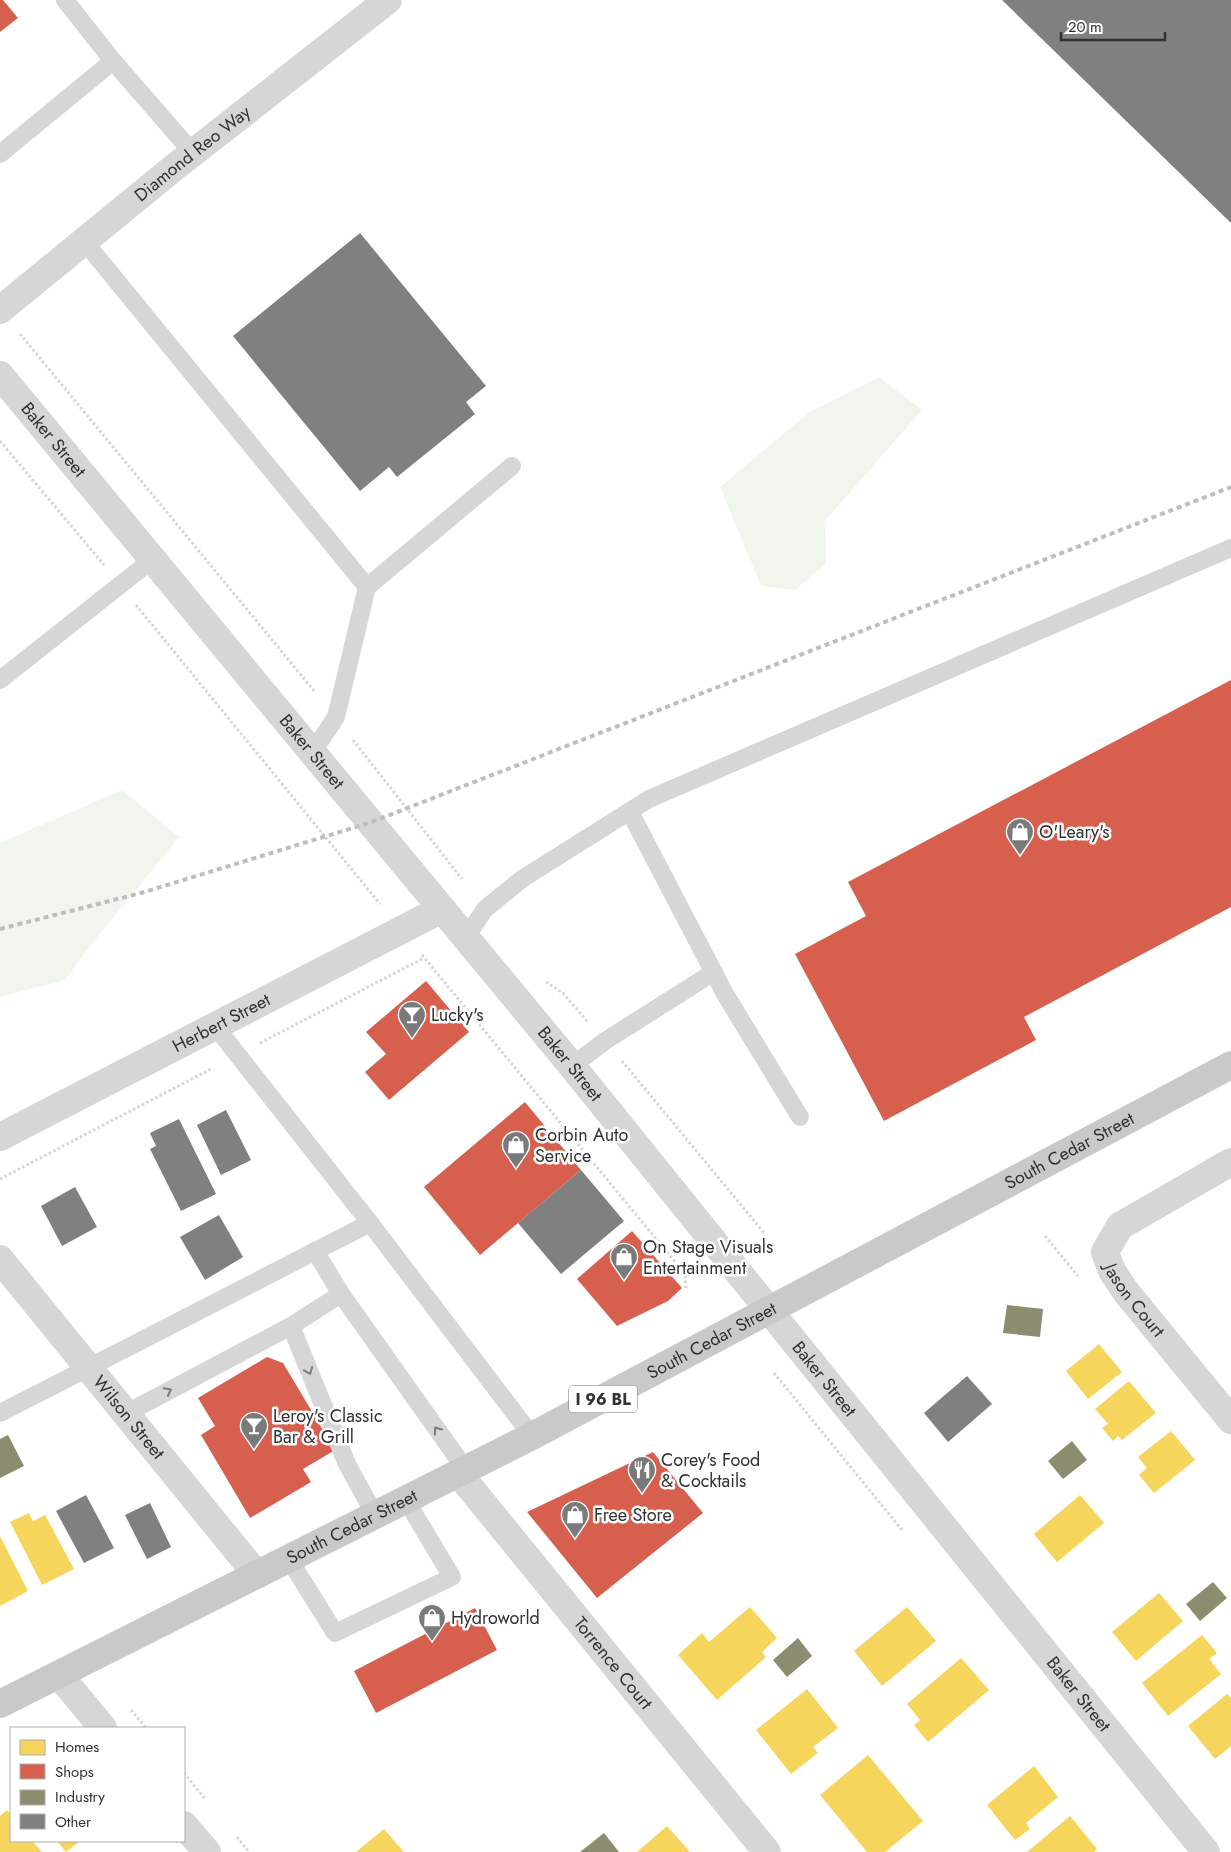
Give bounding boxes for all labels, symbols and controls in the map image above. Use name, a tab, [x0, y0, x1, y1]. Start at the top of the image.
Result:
scale bar	[1061, 10, 1165, 42]
text: 20 m	[1068, 16, 1102, 38]
street label: Diamond Reo Way	[129, 99, 256, 208]
street label: Baker Street	[15, 397, 93, 483]
street label: Baker Street	[273, 709, 351, 795]
shop icon: O'Leary's	[1005, 817, 1035, 856]
place label: O'Leary's	[1039, 819, 1110, 845]
street label: Herbert Street	[168, 987, 275, 1059]
bar icon: Lucky's	[397, 1000, 427, 1039]
place label: Lucky's	[431, 1002, 484, 1028]
street label: Baker Street	[531, 1021, 609, 1107]
street label: South Cedar Street	[1000, 1105, 1139, 1196]
place label: Corbin Auto Service	[535, 1122, 628, 1169]
shop icon: Corbin Auto Service	[501, 1130, 531, 1169]
place label: On Stage Visuals Entertainment	[643, 1234, 773, 1281]
shop icon: On Stage Visuals Entertainment	[609, 1242, 639, 1281]
street label: Jason Court	[1097, 1258, 1171, 1343]
street label: South Cedar Street	[642, 1295, 782, 1386]
street label: Baker Street	[786, 1336, 863, 1423]
one-way arrow	[303, 1366, 313, 1375]
street label: Wilson Street	[87, 1370, 171, 1465]
road number: I 96 BL	[569, 1386, 637, 1412]
one-way arrow	[163, 1387, 172, 1397]
place label: Leroy's Classic Bar & Grill	[273, 1403, 383, 1450]
bar icon: Leroy's Classic Bar & Grill	[239, 1411, 269, 1450]
one-way arrow	[434, 1427, 443, 1436]
place label: Corey's Food & Cocktails	[661, 1447, 760, 1494]
restaurant icon: Corey's Food & Cocktails	[627, 1455, 657, 1494]
street label: South Cedar Street	[282, 1483, 422, 1571]
shop icon: Free Store	[560, 1500, 590, 1539]
place label: Free Store	[594, 1502, 672, 1528]
shop icon: Hydroworld	[417, 1603, 447, 1642]
place label: Hydroworld	[451, 1605, 540, 1631]
street label: Torrence Court	[567, 1611, 659, 1716]
street label: Baker Street	[1040, 1651, 1118, 1738]
legend	[10, 1727, 185, 1842]
text: Homes	[55, 1736, 99, 1758]
text: Shops	[55, 1761, 94, 1783]
text: Industry	[55, 1786, 105, 1808]
text: Other	[55, 1811, 92, 1833]

